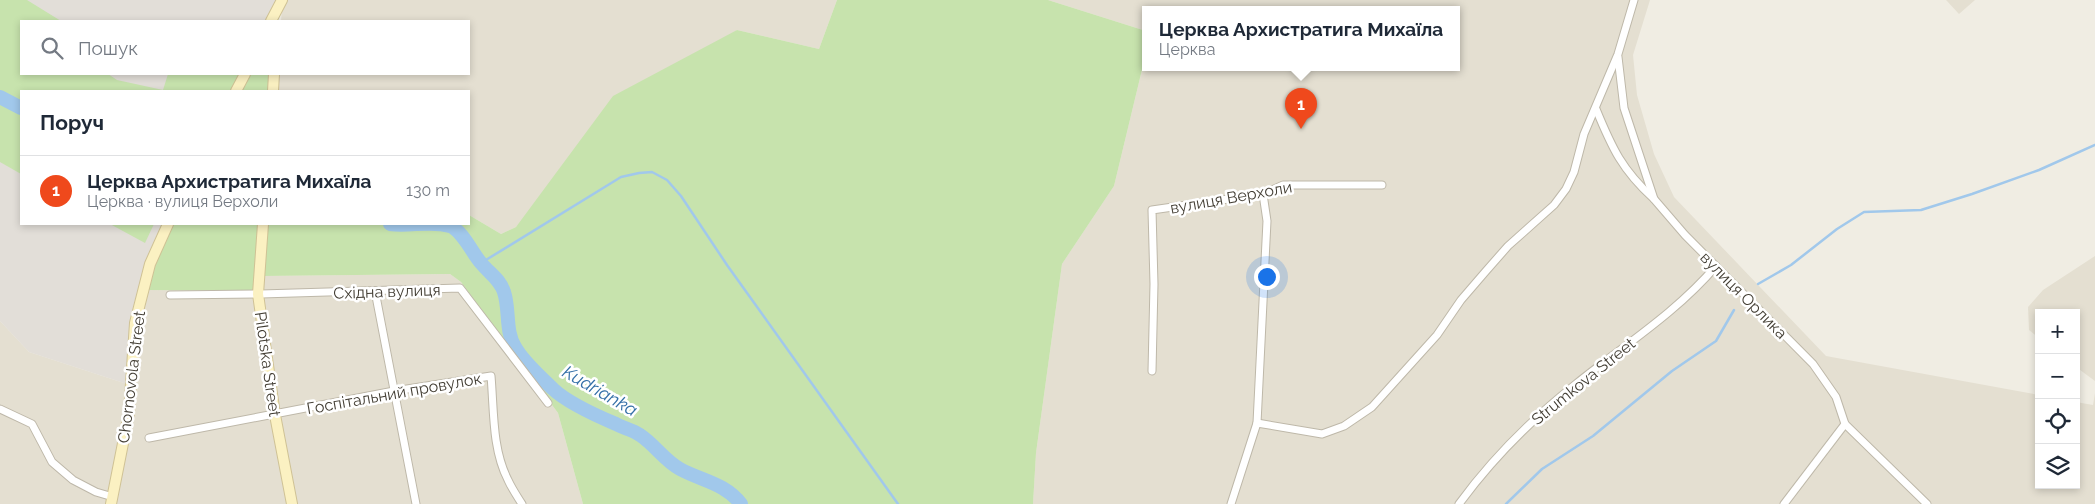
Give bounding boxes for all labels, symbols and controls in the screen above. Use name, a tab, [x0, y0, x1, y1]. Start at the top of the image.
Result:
popup	[1142, 6, 1460, 71]
text: Церква Архистратига Михаїла	[1159, 18, 1443, 40]
search box	[20, 20, 470, 75]
icon: search	[38, 34, 66, 62]
text: Пошук	[78, 37, 138, 59]
text: Церква	[1159, 40, 1215, 59]
pin: 1	[1285, 88, 1317, 129]
text: Поруч	[40, 110, 104, 135]
text: Церква Архистратига Михаїла	[87, 170, 371, 192]
street label: вулиця Верхоли	[1169, 177, 1294, 218]
text: 1	[52, 181, 60, 200]
text: 130 m	[406, 181, 450, 200]
text: Церква · вулиця Верхоли	[87, 192, 278, 211]
street label: вулиця Орлика	[1696, 248, 1791, 343]
your location	[1254, 264, 1280, 290]
street label: Східна вулиця	[333, 280, 441, 303]
street label: Chornovola Street	[114, 309, 149, 444]
map controls	[2035, 309, 2080, 489]
button: +	[2035, 309, 2080, 354]
street label: Pilotska Street	[251, 310, 284, 418]
street label: Strumkova Street	[1528, 333, 1639, 429]
button: −	[2035, 354, 2080, 399]
water label: Kudrianka	[559, 361, 642, 421]
street label: Госпітальний провулок	[305, 369, 483, 418]
button: locate	[2035, 399, 2080, 444]
button: layers	[2035, 444, 2080, 489]

